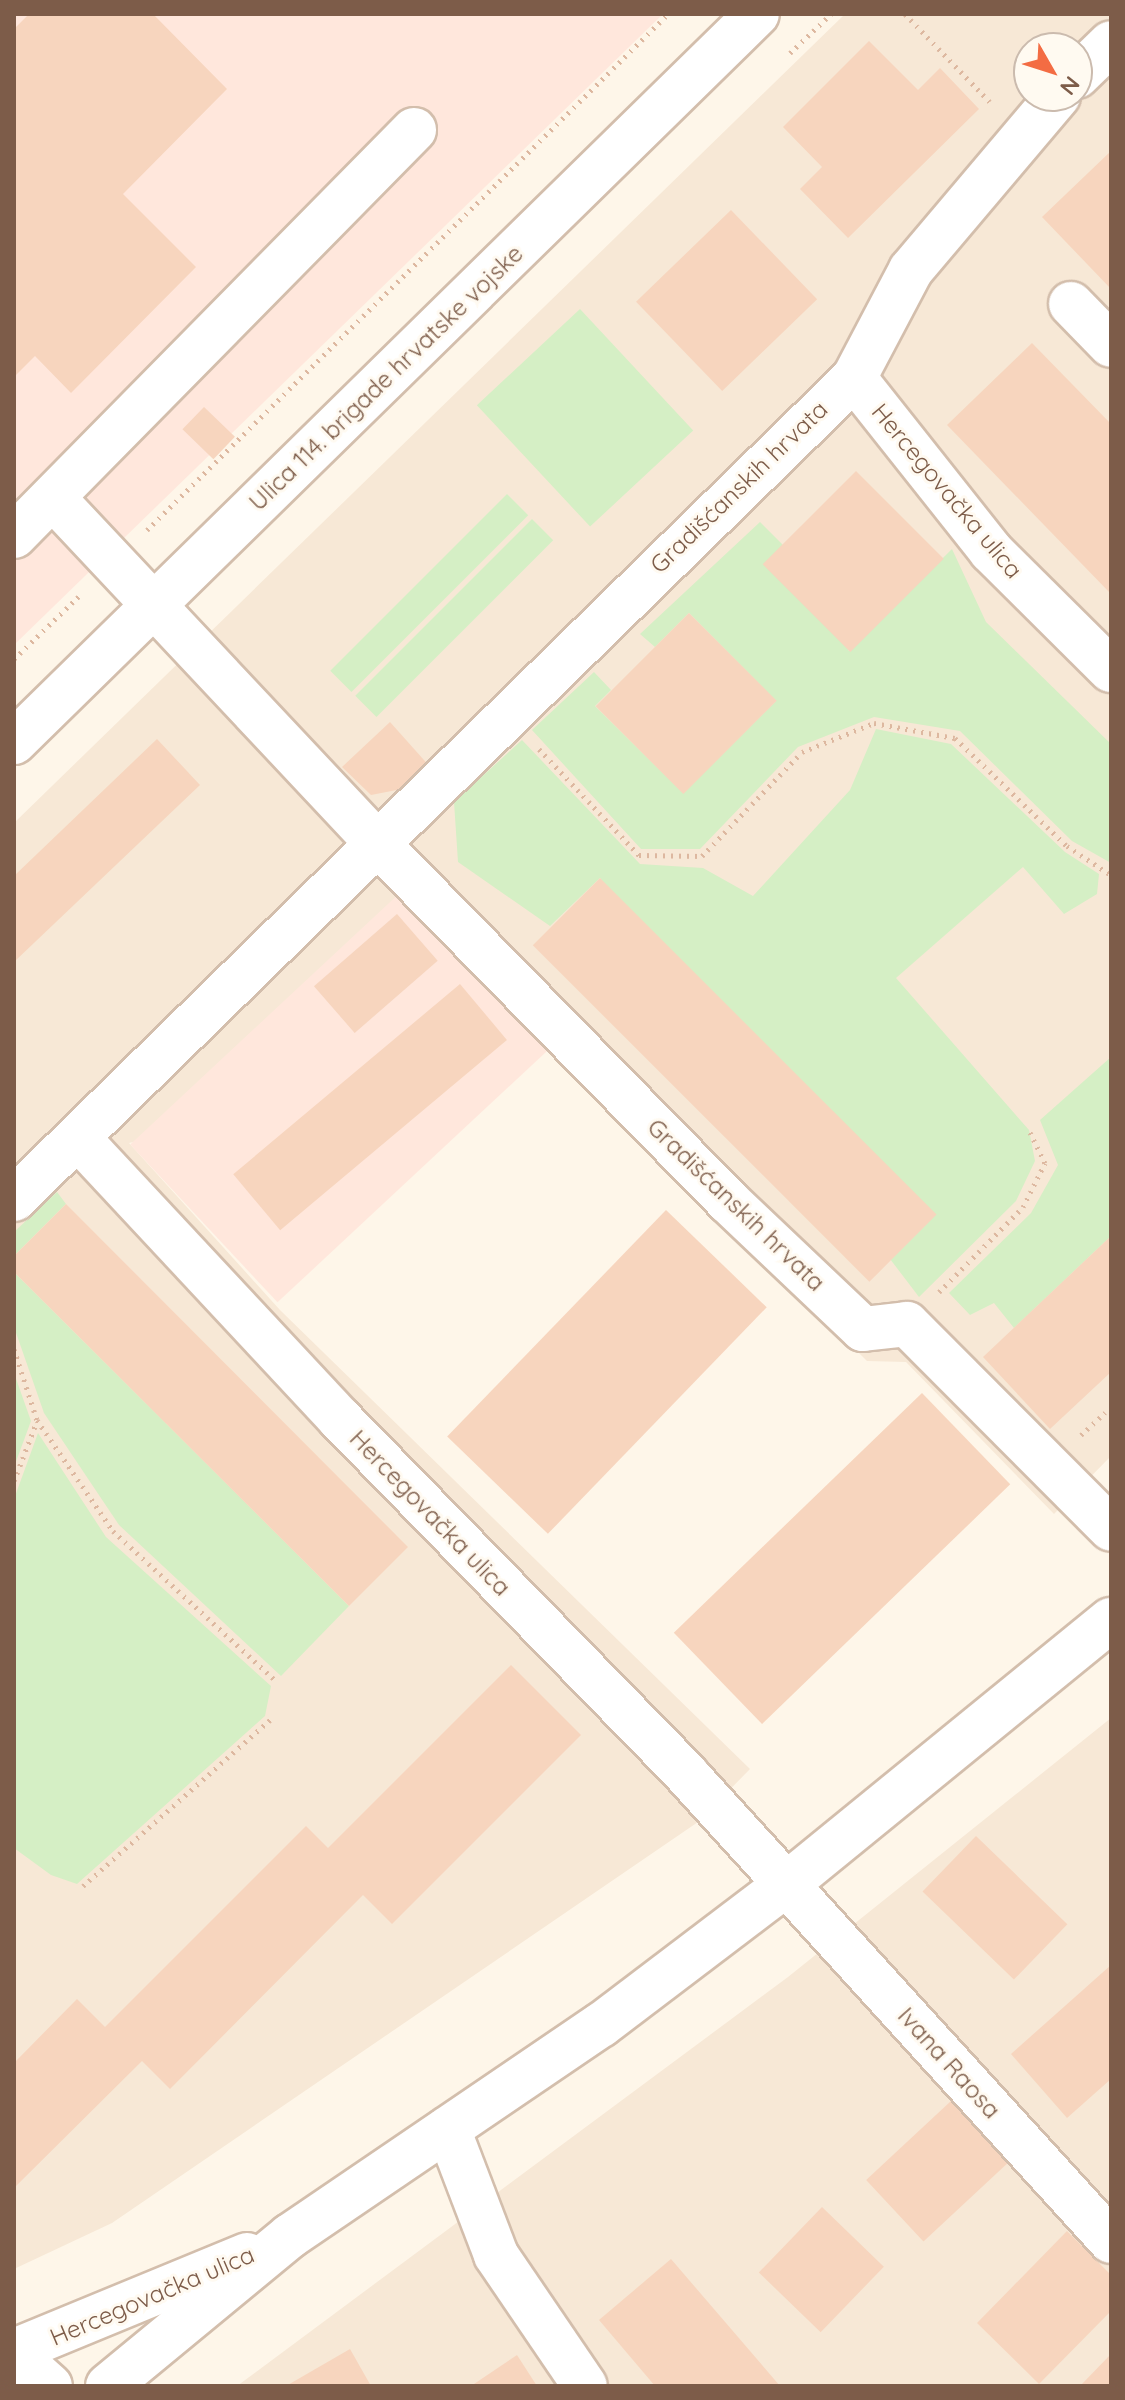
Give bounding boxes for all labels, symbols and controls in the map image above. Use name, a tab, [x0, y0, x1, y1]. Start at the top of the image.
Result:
north arrow	[1013, 32, 1093, 112]
text: N	[1054, 71, 1086, 101]
street label: Ulica 114. brigade hrvatske vojske	[243, 239, 529, 517]
street label: Gradišćanskih hrvata	[644, 395, 834, 579]
street label: Hercegovačka ulica	[866, 398, 1028, 584]
street label: Gradišćanskih hrvata	[641, 1113, 831, 1297]
street label: Hercegovačka ulica	[344, 1424, 516, 1602]
street label: Ivana Raosa	[892, 2002, 1006, 2124]
street label: Hercegovačka ulica	[46, 2240, 258, 2352]

